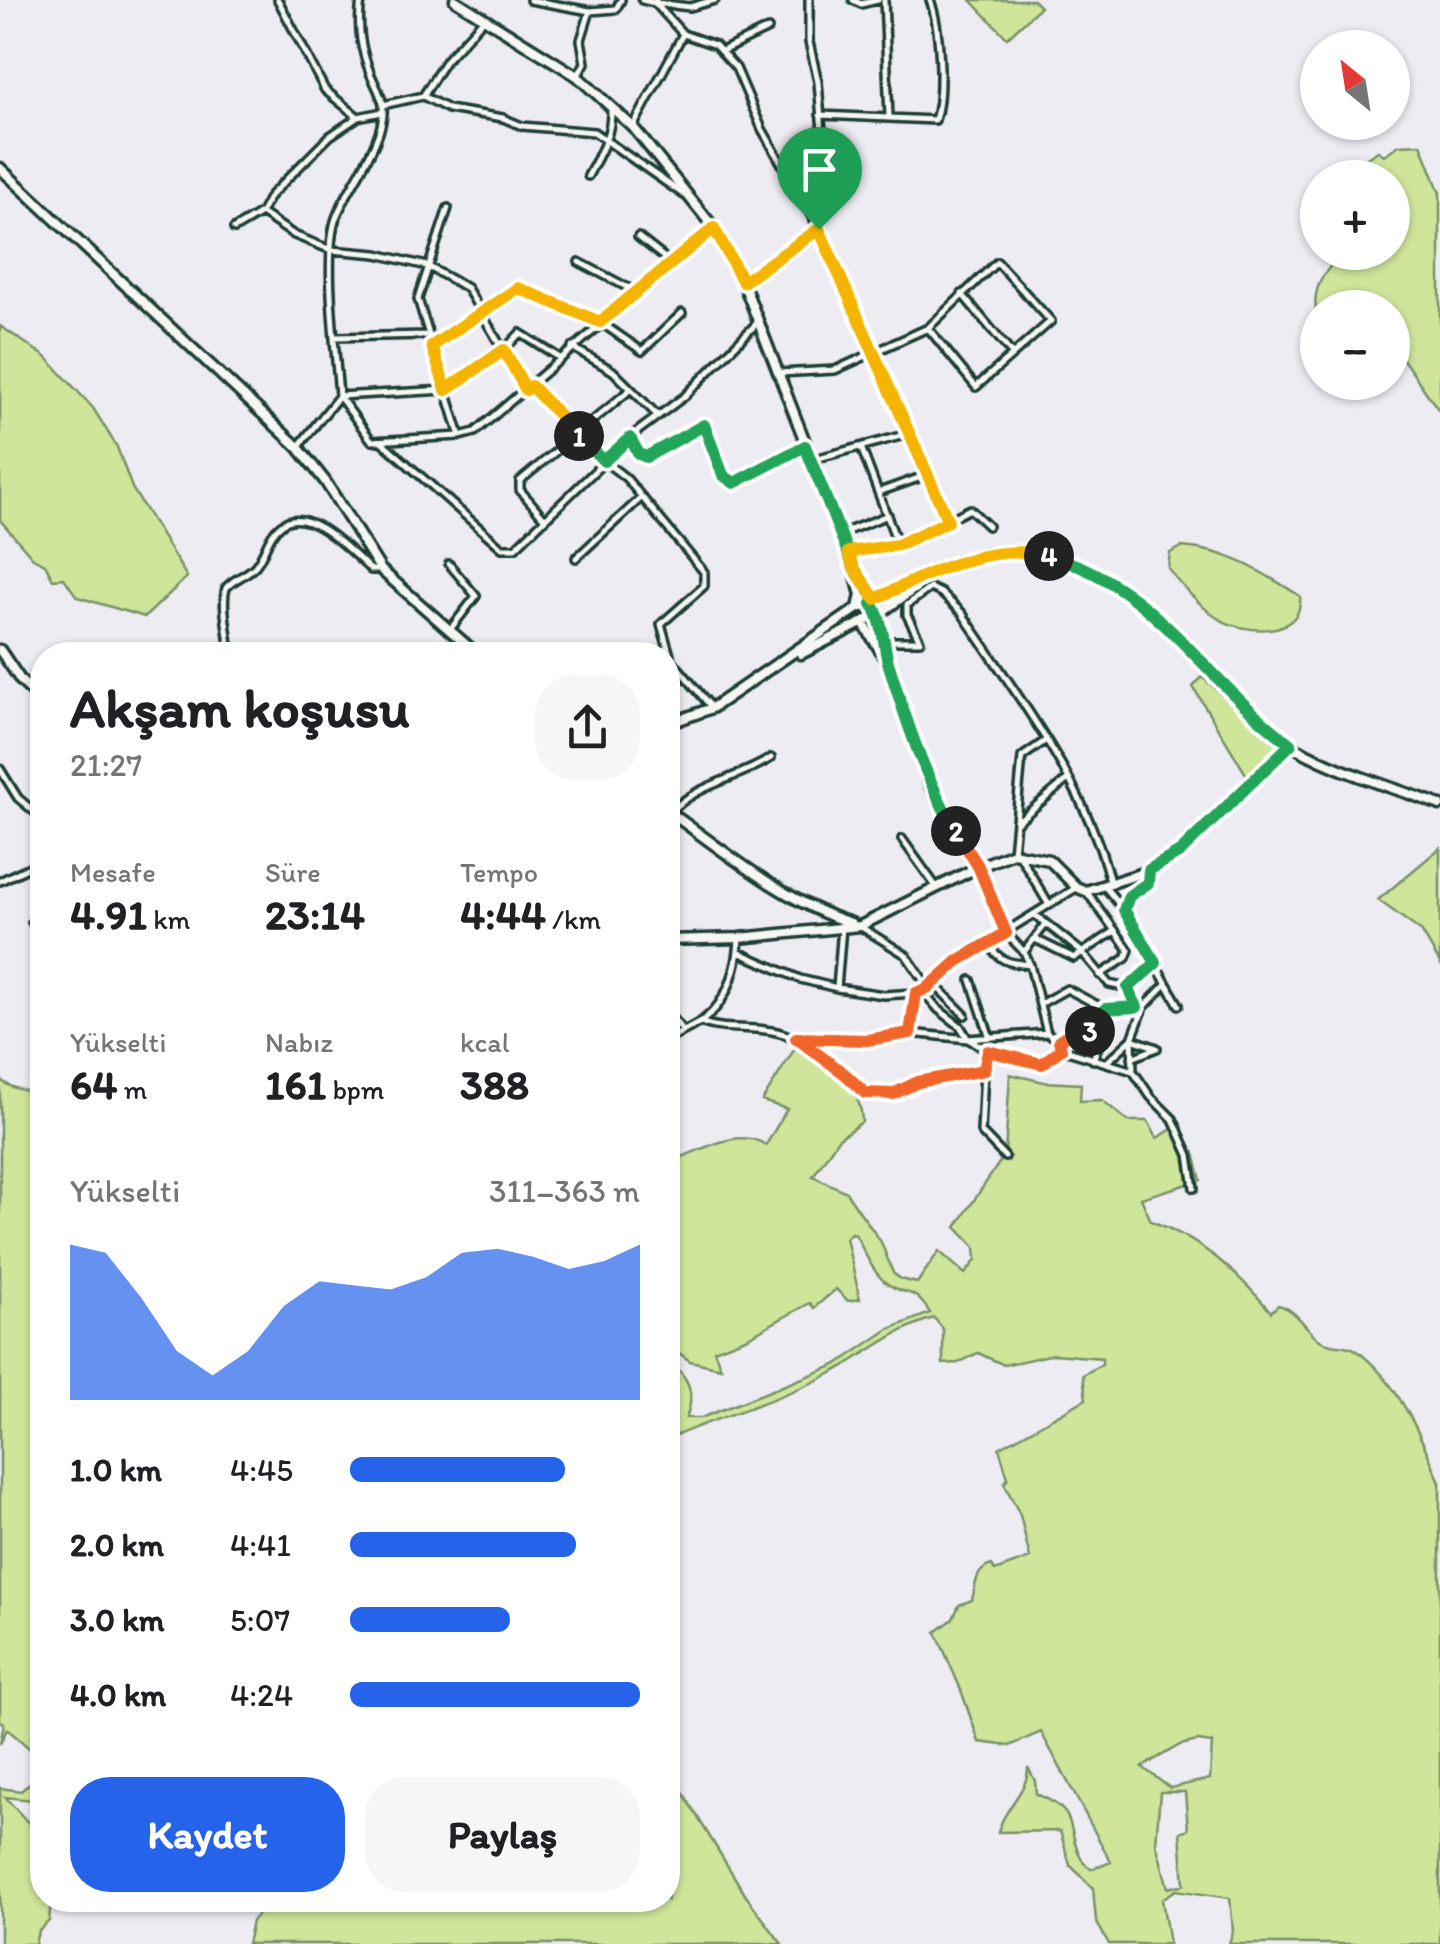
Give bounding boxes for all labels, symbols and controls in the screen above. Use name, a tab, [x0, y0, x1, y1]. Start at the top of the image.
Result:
north arrow	[1300, 30, 1410, 140]
map controls	[1300, 30, 1410, 400]
pin	[777, 127, 862, 230]
icon: arrive	[792, 142, 847, 197]
button: +	[1300, 160, 1410, 270]
button: −	[1300, 290, 1410, 400]
pin: 1	[554, 411, 604, 461]
text: 1	[573, 419, 586, 453]
pin: 4	[1024, 531, 1074, 581]
text: 4	[1041, 539, 1057, 573]
text: Akşam koşusu	[70, 675, 410, 741]
button: share	[535, 675, 640, 780]
text: 21:27	[70, 746, 142, 784]
pin: 2	[931, 806, 981, 856]
text: 2	[949, 814, 963, 848]
text: Mesafe	[70, 855, 156, 889]
text: Süre	[265, 855, 321, 889]
text: Tempo	[460, 855, 538, 889]
text: 4.91	[70, 889, 147, 940]
text: 23:14	[265, 889, 365, 940]
text: 4:44	[460, 889, 546, 940]
text: km	[147, 902, 190, 936]
text: /km	[546, 902, 601, 936]
pin: 3	[1065, 1006, 1115, 1056]
text: 3	[1082, 1014, 1098, 1048]
text: Yükselti	[70, 1025, 166, 1059]
text: Nabız	[265, 1025, 333, 1059]
text: kcal	[460, 1025, 510, 1059]
text: 64	[70, 1059, 117, 1110]
text: 161	[265, 1059, 326, 1110]
text: 388	[460, 1059, 529, 1110]
text: m	[117, 1072, 147, 1106]
text: bpm	[326, 1072, 384, 1106]
text: Yükselti	[70, 1172, 180, 1210]
text: 311–363 m	[489, 1172, 640, 1210]
text: 1.0 km	[70, 1451, 162, 1489]
text: 4:45	[230, 1451, 293, 1489]
text: 2.0 km	[70, 1526, 164, 1564]
text: 4:41	[230, 1526, 291, 1564]
text: 3.0 km	[70, 1601, 165, 1639]
text: 5:07	[230, 1601, 290, 1639]
text: 4.0 km	[70, 1676, 166, 1714]
text: 4:24	[230, 1676, 293, 1714]
button: Kaydet	[70, 1777, 345, 1892]
button: Paylaş	[365, 1777, 640, 1892]

